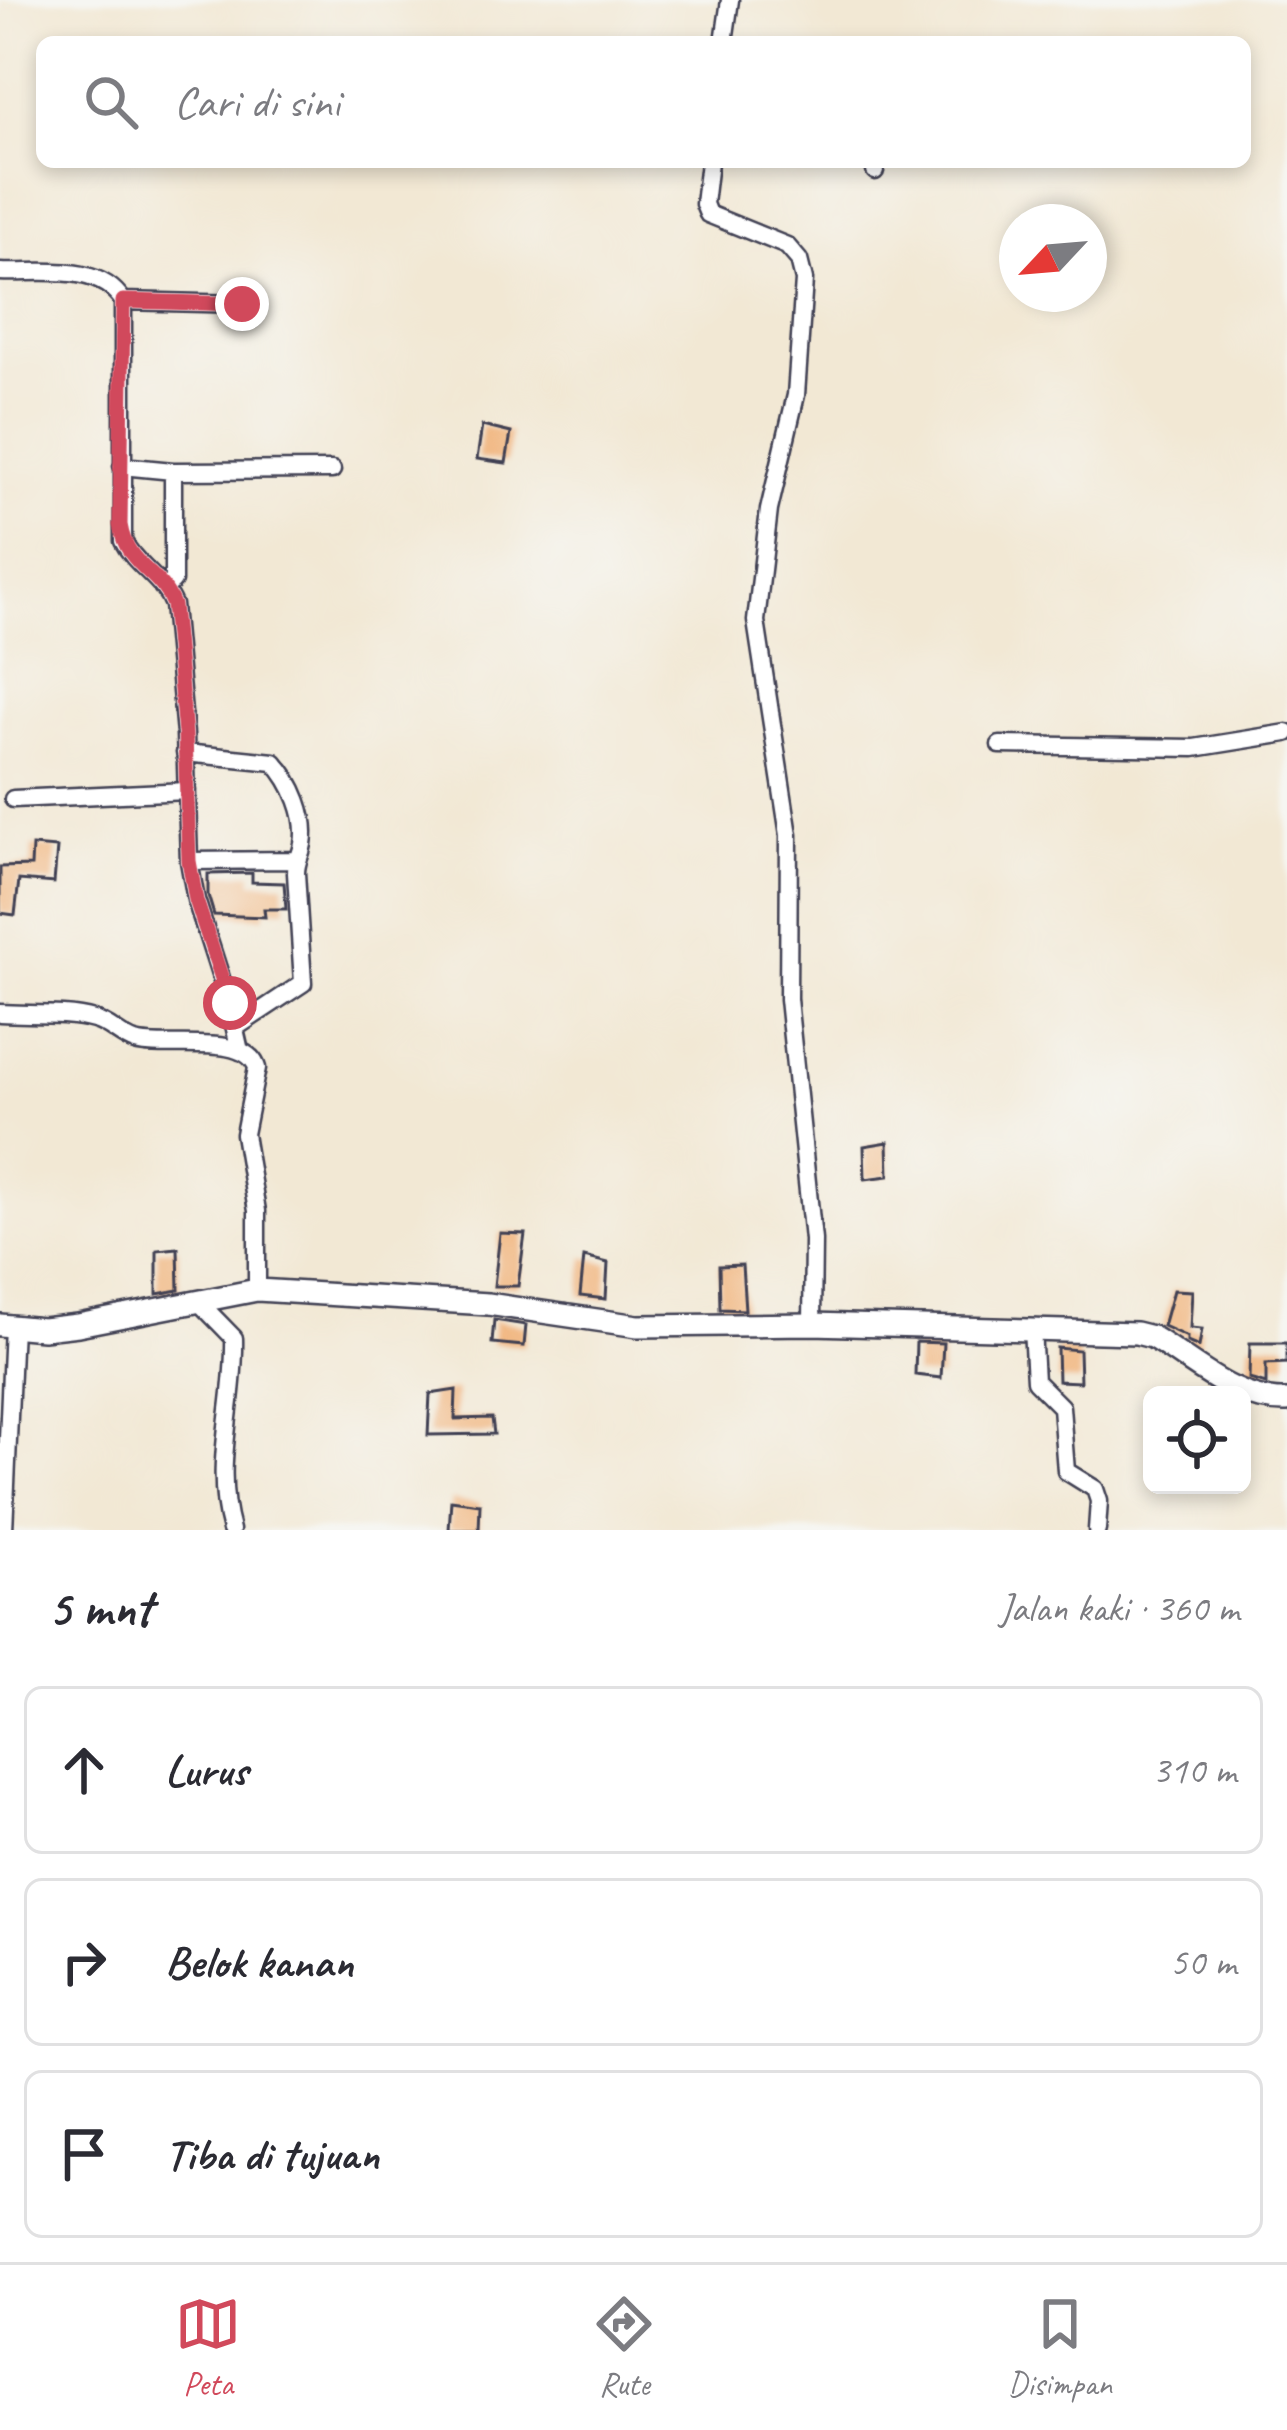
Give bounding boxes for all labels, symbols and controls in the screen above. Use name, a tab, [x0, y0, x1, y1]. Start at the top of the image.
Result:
search box	[36, 36, 1251, 168]
icon: search	[78, 69, 144, 135]
text: Cari di sini	[174, 74, 340, 131]
north arrow	[999, 204, 1107, 312]
route end	[215, 277, 269, 331]
route start	[203, 976, 257, 1030]
map controls	[1143, 1386, 1251, 1494]
button: locate	[1143, 1386, 1251, 1494]
text: 5 mnt	[48, 1576, 152, 1640]
text: Jalan kaki · 360 m	[999, 1584, 1239, 1633]
icon: ahead	[51, 1737, 117, 1803]
text: Lurus	[165, 1742, 248, 1799]
text: 310 m	[1152, 1746, 1236, 1795]
icon: right	[51, 1929, 117, 1995]
text: Belok kanan	[165, 1934, 353, 1991]
text: 50 m	[1170, 1938, 1236, 1987]
icon: arrive	[51, 2121, 117, 2187]
text: Tiba di tujuan	[165, 2126, 379, 2183]
tab: Peta	[175, 2291, 241, 2405]
tab: Rute	[591, 2291, 657, 2405]
tab: Disimpan	[1008, 2291, 1112, 2405]

